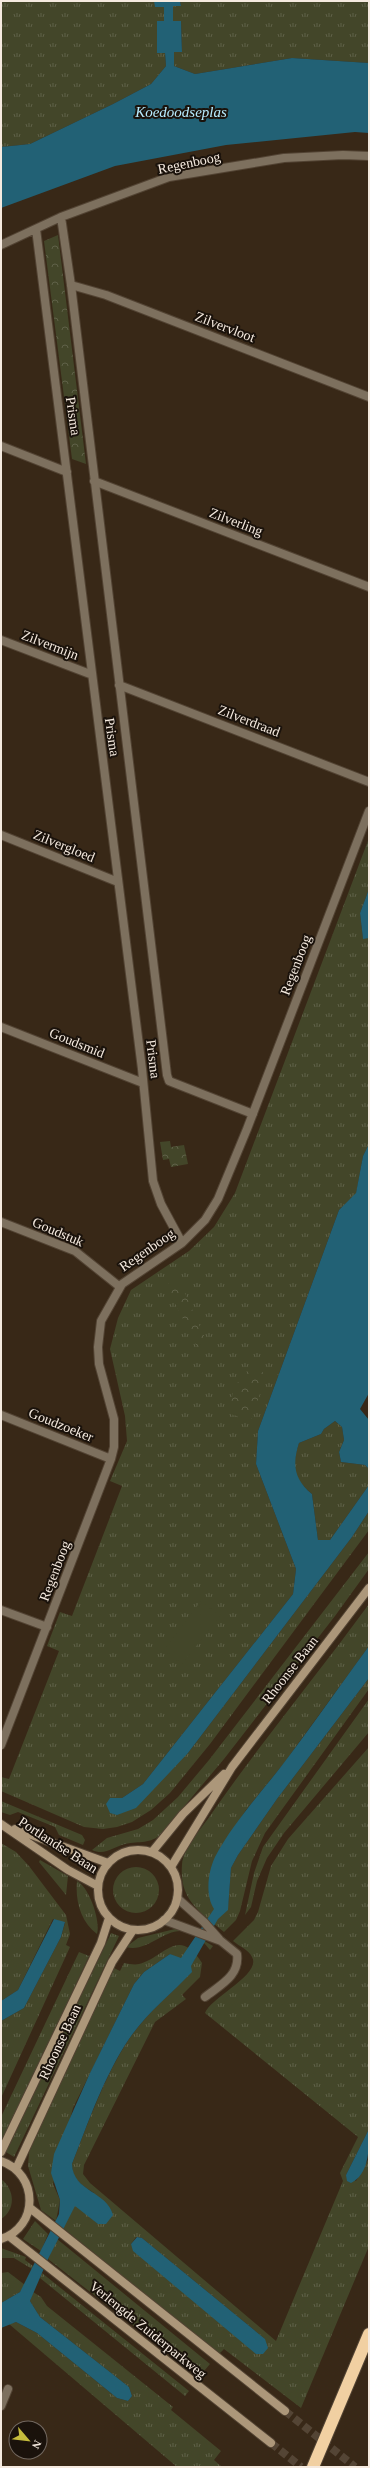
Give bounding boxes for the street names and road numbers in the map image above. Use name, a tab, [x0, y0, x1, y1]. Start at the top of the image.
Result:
street label: Regenboog	[156, 149, 222, 177]
street label: Zilvervloot	[193, 309, 257, 345]
street label: Prisma	[63, 396, 83, 437]
street label: Zilverling	[207, 505, 265, 539]
street label: Zilvermijn	[19, 627, 81, 663]
street label: Zilverdraad	[216, 702, 282, 740]
street label: Prisma	[102, 717, 122, 758]
street label: Zilvergloed	[31, 827, 97, 865]
street label: Regenboog	[278, 933, 314, 997]
street label: Goudsmid	[47, 1025, 107, 1061]
street label: Prisma	[143, 1039, 163, 1080]
street label: Goudstuk	[30, 1214, 86, 1250]
street label: Regenboog	[117, 1226, 177, 1274]
street label: Goudzoeker	[26, 1405, 96, 1445]
street label: Regenboog	[37, 1539, 73, 1603]
street label: Rhoonse Baan	[259, 1633, 321, 1707]
street label: Portlandse Baan	[16, 1814, 100, 1876]
street label: Rhoonse Baan	[36, 2002, 84, 2082]
street label: Verlengde Zuiderparkweg	[87, 2278, 209, 2382]

